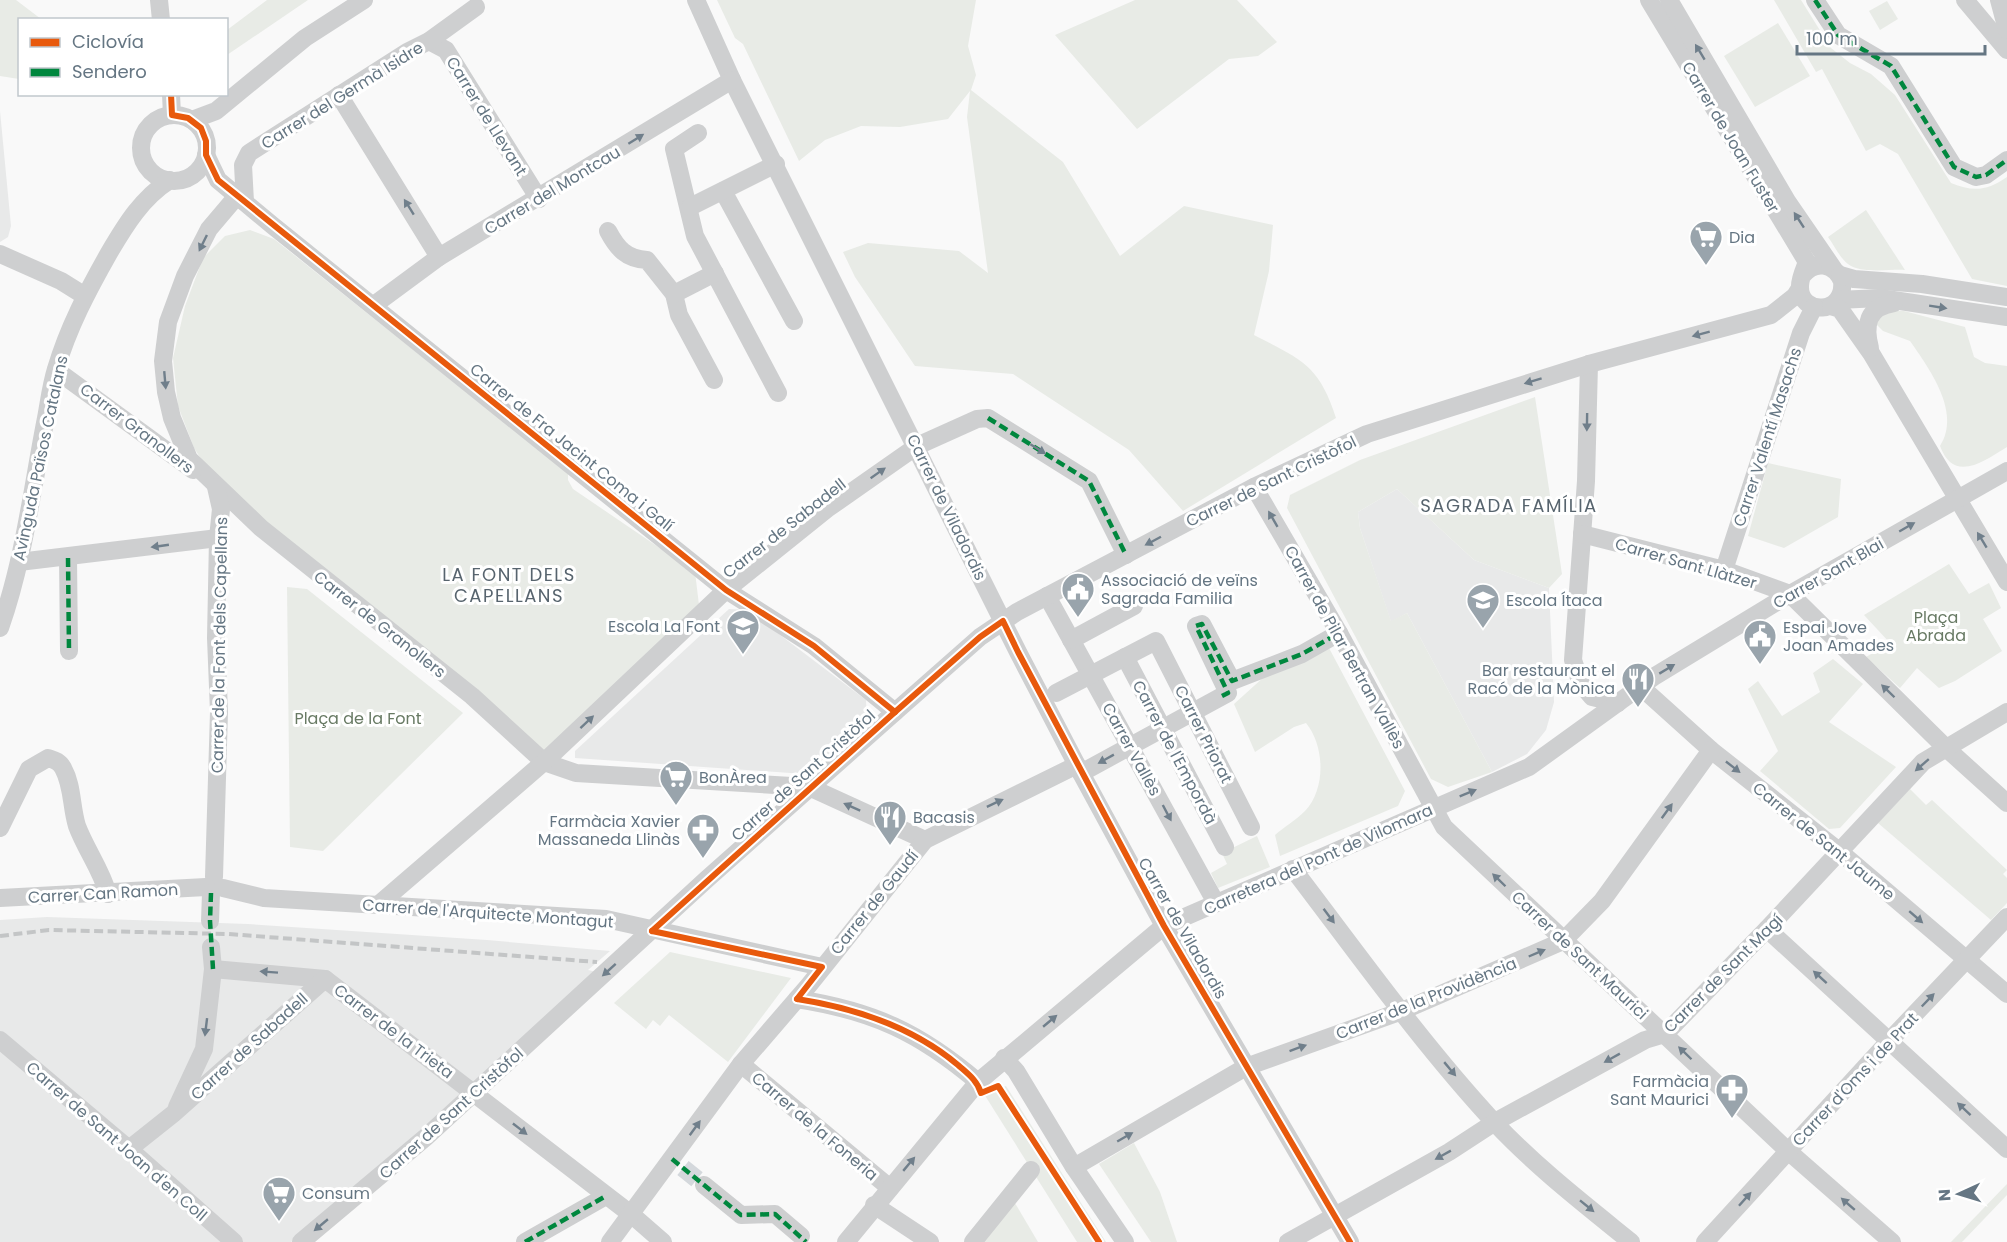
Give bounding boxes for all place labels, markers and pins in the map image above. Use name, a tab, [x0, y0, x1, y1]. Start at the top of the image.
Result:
supermarket icon: Dia	[1688, 219, 1724, 266]
place label: Dia	[1729, 226, 1755, 249]
place label: Associació de veïns Sagrada Familia	[1101, 569, 1258, 610]
public building icon: Associació de veïns Sagrada Familia	[1060, 571, 1096, 618]
school or university icon: Escola Ítaca	[1465, 582, 1501, 629]
place label: Escola Ítaca	[1506, 589, 1603, 612]
school or university icon: Escola La Font	[725, 608, 761, 655]
place label: Escola La Font	[608, 615, 720, 638]
place label: Espai Jove Joan Amades	[1783, 616, 1894, 657]
public building icon: Espai Jove Joan Amades	[1742, 618, 1778, 665]
place label: Bar restaurant el Racó de la Mònica	[1467, 659, 1615, 700]
restaurant icon: Bar restaurant el Racó de la Mònica	[1620, 661, 1656, 708]
supermarket icon: BonÀrea	[658, 759, 694, 806]
place label: BonÀrea	[699, 766, 767, 789]
restaurant icon: Bacasis	[872, 799, 908, 846]
place label: Bacasis	[913, 806, 975, 829]
place label: Farmàcia Xavier Massaneda Llinàs	[538, 810, 680, 851]
pharmacy icon: Farmàcia Xavier Massaneda Llinàs	[685, 812, 721, 859]
place label: Farmàcia Sant Maurici	[1610, 1070, 1709, 1111]
pharmacy icon: Farmàcia Sant Maurici	[1714, 1072, 1750, 1119]
supermarket icon: Consum	[261, 1175, 297, 1222]
place label: Consum	[302, 1182, 370, 1205]

